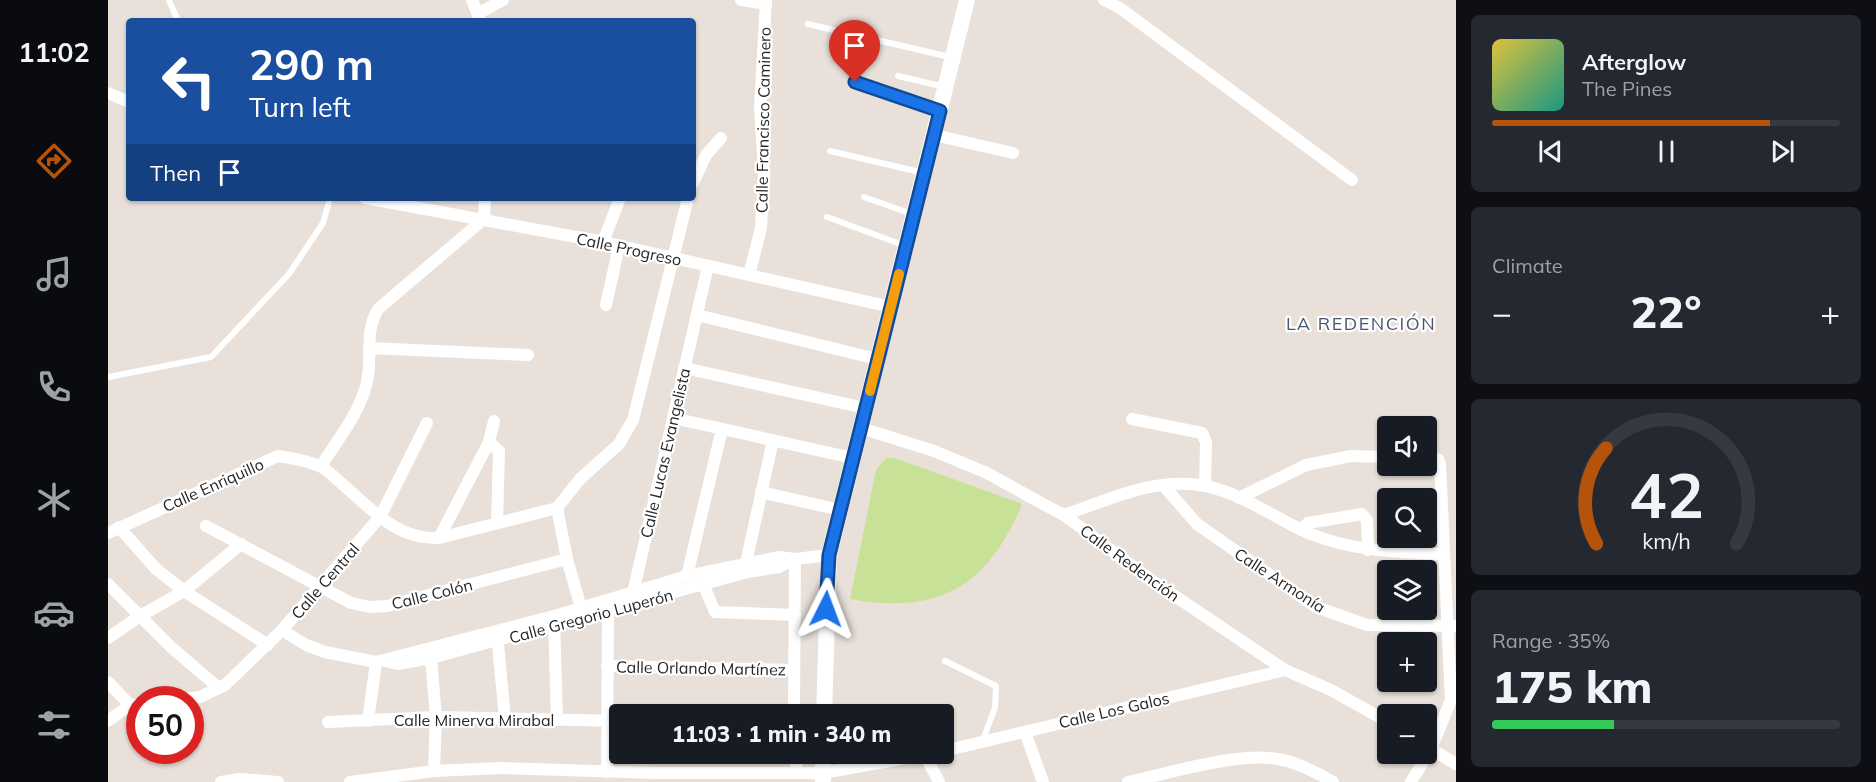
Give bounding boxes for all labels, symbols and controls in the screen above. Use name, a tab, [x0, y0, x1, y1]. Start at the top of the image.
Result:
pin	[829, 20, 880, 82]
street label: Calle Francisco Caminero	[751, 27, 775, 213]
icon: arrive	[838, 29, 871, 62]
text: 11:02	[18, 35, 90, 69]
text: 290 m	[249, 38, 374, 91]
icon: left	[150, 42, 228, 120]
text: Afterglow	[1582, 48, 1686, 76]
text: The Pines	[1582, 76, 1672, 101]
text: Turn left	[249, 90, 351, 124]
icon: previous	[1534, 135, 1567, 168]
icon: pause	[1650, 135, 1683, 168]
icon: next	[1766, 135, 1799, 168]
icon: directions	[33, 140, 75, 182]
icon: arrive	[213, 156, 246, 189]
text: Then	[150, 159, 201, 187]
street label: Calle Progreso	[575, 228, 683, 270]
icon: music	[33, 253, 75, 295]
text: Climate	[1492, 253, 1563, 278]
text: 22°	[1630, 283, 1702, 339]
text: −	[1492, 292, 1512, 333]
text: +	[1820, 292, 1840, 333]
district label: LA REDENCIÓN	[1286, 312, 1436, 335]
icon: phone	[33, 366, 75, 408]
street label: Calle Lucas Evangelista	[636, 366, 694, 540]
map controls	[1377, 416, 1437, 764]
button: sound	[1377, 416, 1437, 476]
street label: Calle Enriquillo	[159, 454, 267, 516]
text: 42	[1629, 455, 1703, 534]
icon: climate	[33, 479, 75, 521]
button: search	[1377, 488, 1437, 548]
street label: Calle Redención	[1076, 520, 1184, 606]
text: km/h	[1642, 527, 1690, 554]
street label: Calle Central	[287, 539, 363, 623]
street label: Calle Armonía	[1231, 543, 1329, 617]
button: layers	[1377, 560, 1437, 620]
street label: Calle Colón	[389, 574, 475, 614]
position arrow	[794, 577, 858, 641]
street label: Calle Gregorio Luperón	[507, 584, 675, 648]
icon: car	[33, 592, 75, 634]
text: Range · 35%	[1492, 628, 1610, 653]
button: +	[1377, 632, 1437, 692]
street label: Calle Orlando Martínez	[616, 657, 786, 679]
text: 175 km	[1492, 658, 1653, 714]
speed limit sign: 50	[126, 686, 204, 764]
street label: Calle Los Galos	[1057, 688, 1171, 732]
icon: filters	[33, 704, 75, 746]
button: −	[1377, 704, 1437, 764]
street label: Calle Minerva Mirabal	[394, 710, 554, 730]
text: 11:03 · 1 min · 340 m	[672, 720, 891, 748]

